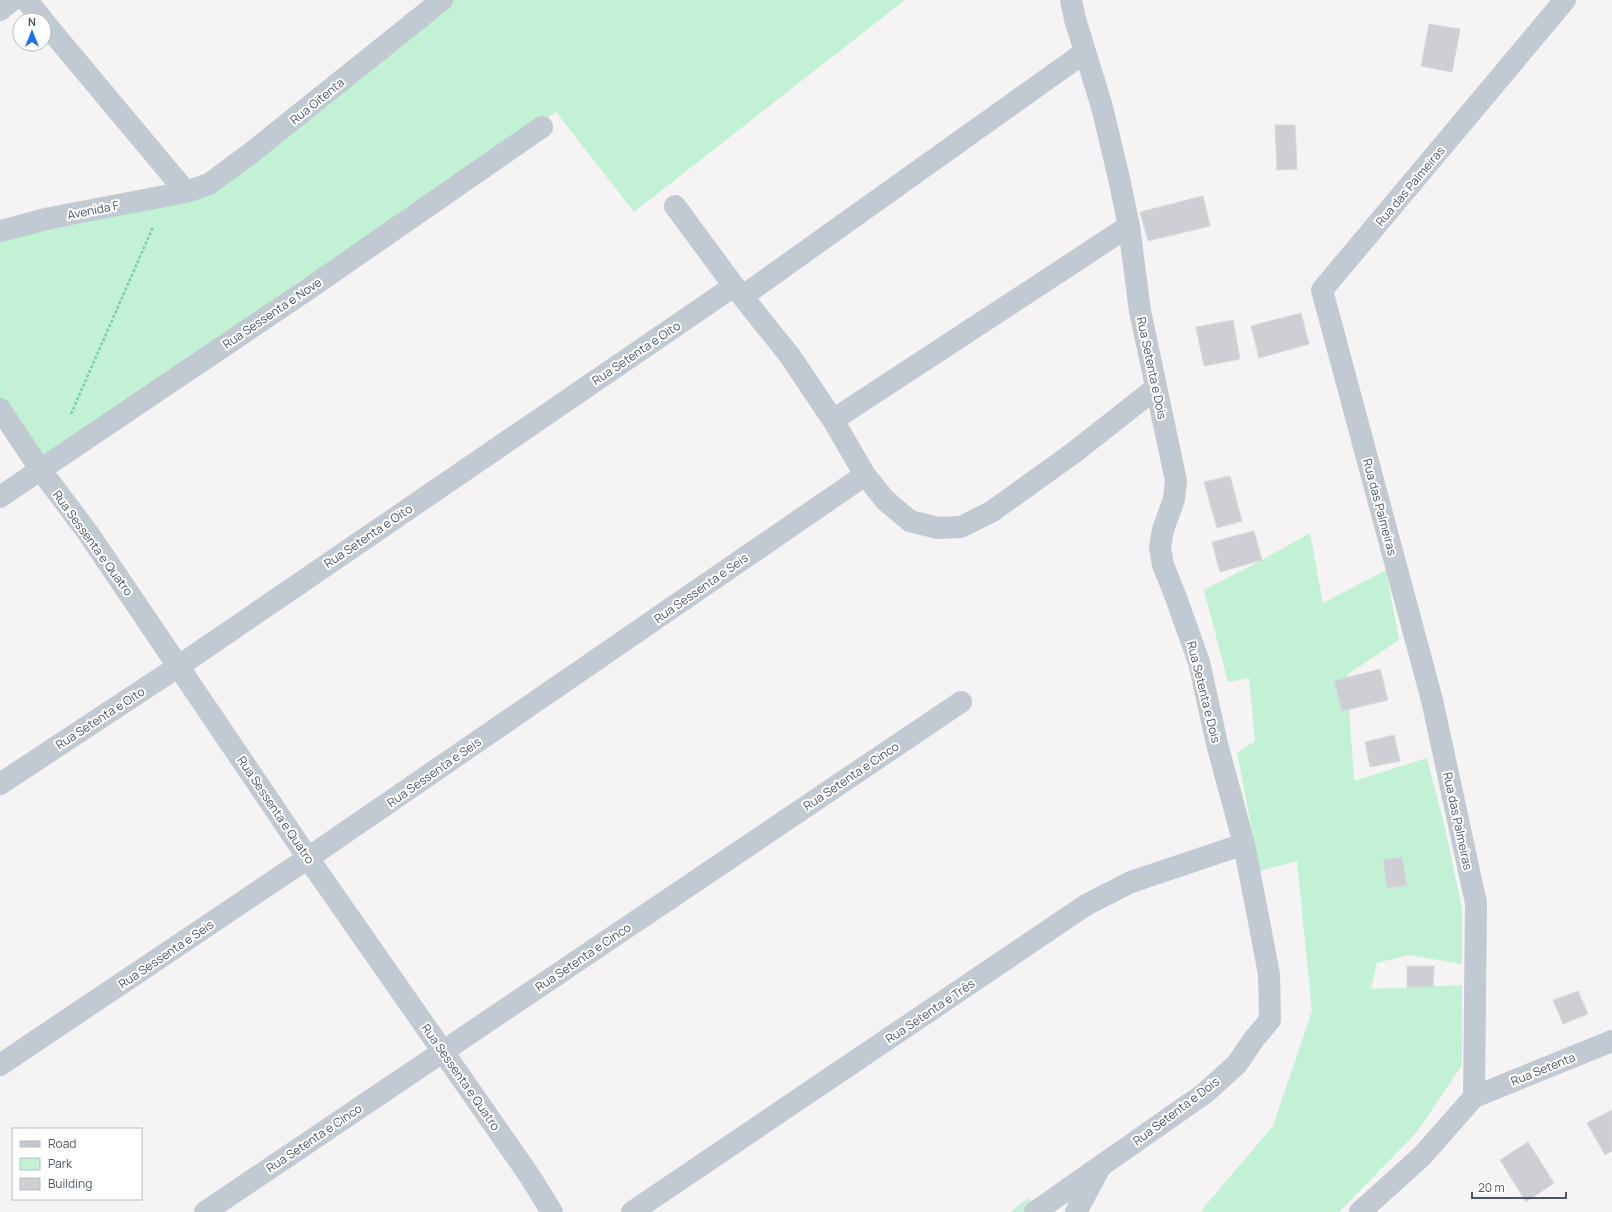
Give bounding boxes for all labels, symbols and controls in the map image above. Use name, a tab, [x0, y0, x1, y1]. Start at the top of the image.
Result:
north arrow	[12, 12, 52, 52]
text: N	[28, 14, 36, 29]
street label: Rua Oitenta	[286, 74, 348, 128]
street label: Rua das Palmeiras	[1371, 142, 1449, 230]
street label: Avenida F	[66, 197, 120, 223]
street label: Rua Sessenta e Nove	[219, 274, 325, 352]
street label: Rua Setenta e Dois	[1133, 315, 1171, 421]
street label: Rua Setenta e Oito	[588, 317, 684, 389]
street label: Rua das Palmeiras	[1359, 457, 1401, 557]
street label: Rua Sessenta e Quatro	[49, 487, 137, 599]
street label: Rua Setenta e Oito	[320, 500, 416, 572]
street label: Rua Sessenta e Seis	[650, 549, 752, 627]
street label: Rua Setenta e Dois	[1183, 639, 1225, 745]
street label: Rua Setenta e Oito	[52, 683, 148, 753]
street label: Rua Sessenta e Seis	[383, 733, 485, 811]
street label: Rua Setenta e Cinco	[800, 738, 902, 814]
street label: Rua Sessenta e Quatro	[234, 753, 318, 867]
street label: Rua das Palmeiras	[1439, 770, 1477, 872]
street label: Rua Sessenta e Seis	[115, 916, 217, 992]
street label: Rua Setenta e Cinco	[532, 919, 634, 995]
street label: Rua Setenta e Três	[882, 975, 978, 1047]
street label: Rua Sessenta e Quatro	[418, 1020, 504, 1134]
street label: Rua Setenta	[1508, 1048, 1578, 1090]
street label: Rua Setenta e Dois	[1129, 1073, 1223, 1149]
street label: Rua Setenta e Cinco	[263, 1100, 365, 1176]
legend	[12, 1128, 142, 1200]
text: Road	[48, 1135, 76, 1152]
text: Park	[48, 1155, 73, 1172]
scale bar	[1472, 1174, 1566, 1200]
text: Building	[48, 1175, 92, 1192]
text: 20 m	[1478, 1179, 1505, 1196]

